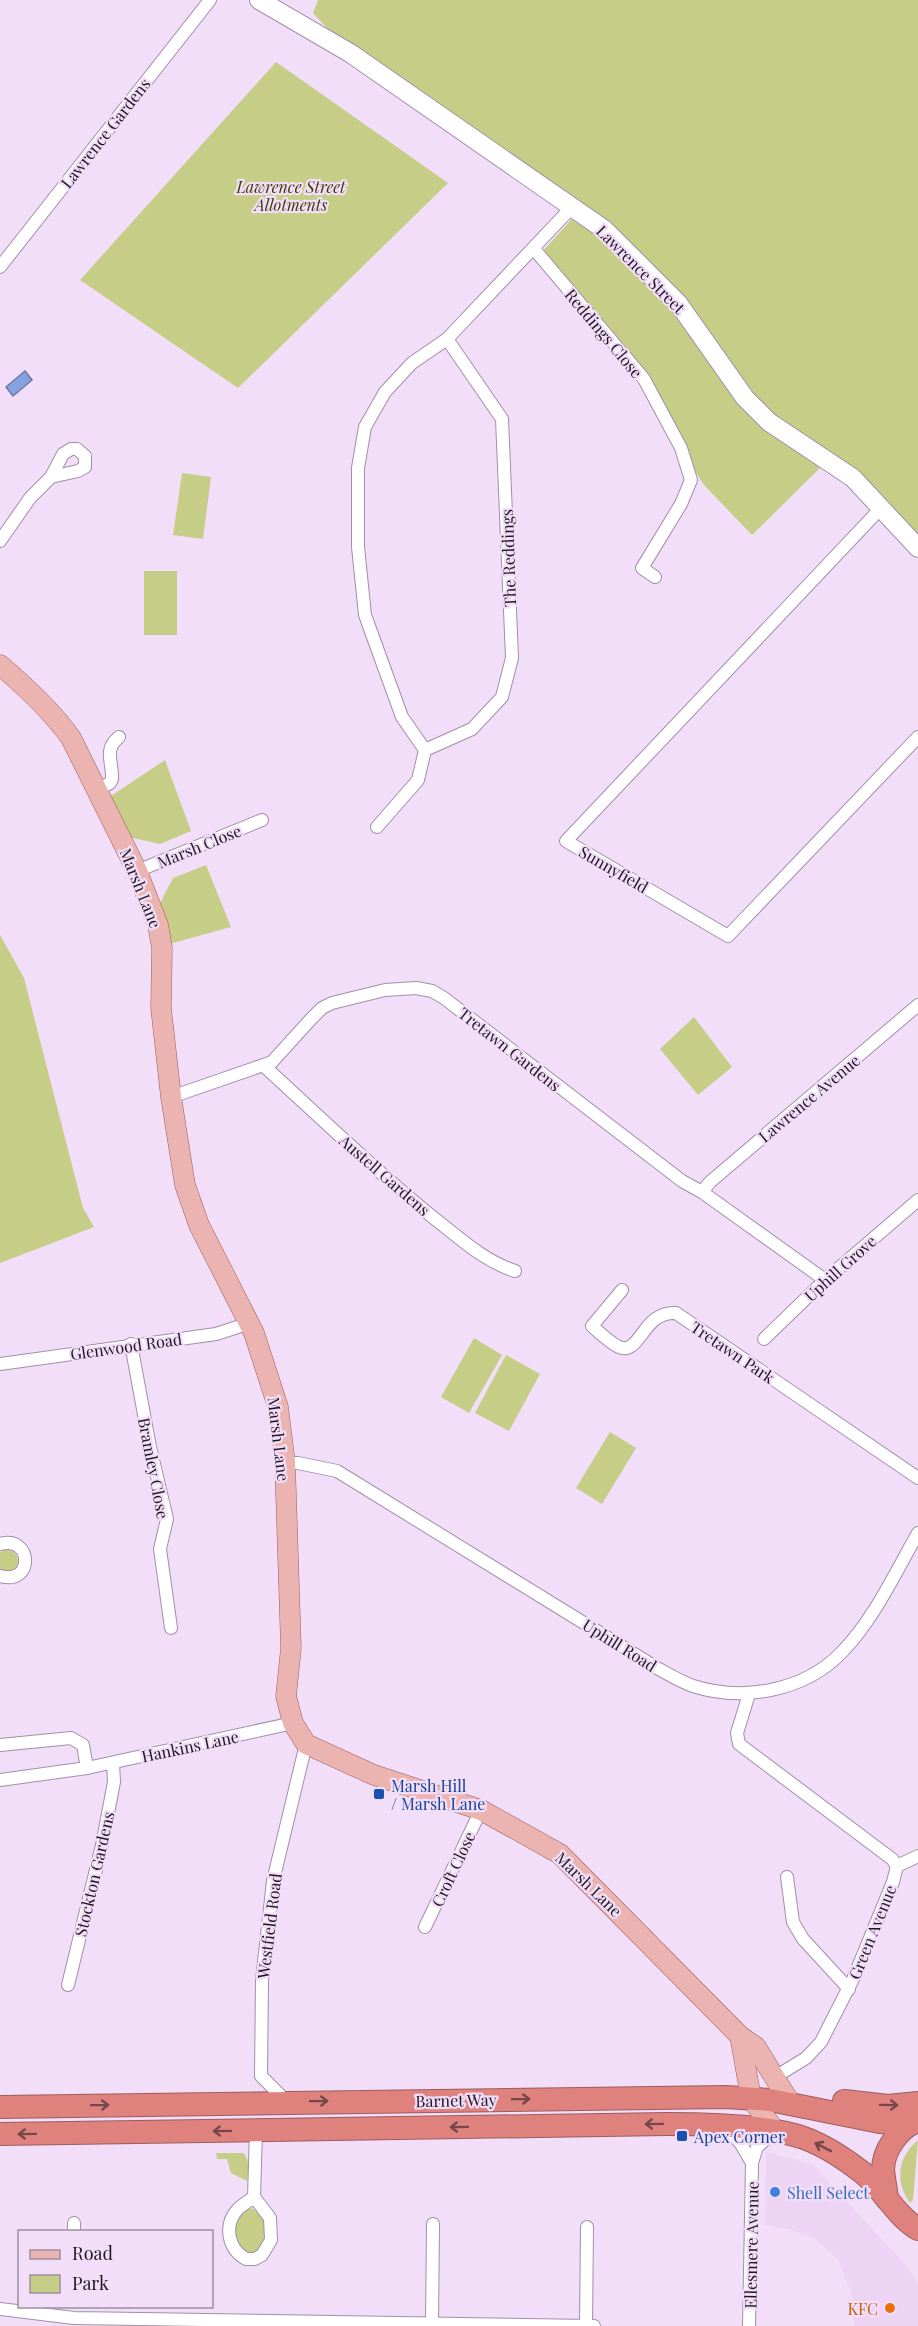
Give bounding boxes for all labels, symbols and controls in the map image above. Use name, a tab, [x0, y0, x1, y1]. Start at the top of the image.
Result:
street label: Lawrence Gardens	[55, 74, 155, 192]
park label: Lawrence Street Allotments	[235, 176, 346, 215]
street label: Lawrence Street	[592, 220, 690, 318]
street label: Reddings Close	[561, 284, 647, 382]
street label: The Reddings	[496, 509, 520, 607]
street label: Marsh Close	[154, 820, 244, 872]
street label: Sunnyfield	[576, 841, 652, 897]
street label: Marsh Lane	[115, 845, 167, 931]
street label: Tretawn Gardens	[455, 1002, 565, 1096]
street label: Lawrence Avenue	[754, 1049, 864, 1147]
street label: Austell Gardens	[335, 1129, 435, 1220]
street label: Uphill Grove	[800, 1230, 880, 1306]
street label: Tretawn Park	[687, 1316, 779, 1388]
street label: Glenwood Road	[69, 1328, 183, 1364]
street label: Marsh Lane	[263, 1396, 295, 1482]
street label: Bramley Close	[134, 1416, 174, 1520]
street label: Uphill Road	[579, 1614, 661, 1676]
street label: Hankins Lane	[140, 1725, 240, 1767]
place label: Marsh Hill / Marsh Lane	[391, 1775, 485, 1814]
marker: Marsh Hill / Marsh Lane	[372, 1787, 386, 1801]
street label: Stockton Gardens	[69, 1809, 119, 1939]
street label: Croft Close	[426, 1828, 480, 1910]
street label: Marsh Lane	[551, 1847, 627, 1921]
street label: Westfield Road	[252, 1872, 286, 1981]
street label: Green Avenue	[844, 1882, 900, 1982]
street label: Barnet Way	[415, 2089, 497, 2111]
one-way arrow	[510, 2093, 530, 2105]
one-way arrow	[309, 2096, 329, 2107]
one-way arrow	[879, 2099, 899, 2111]
one-way arrow	[90, 2100, 110, 2111]
one-way arrow	[645, 2118, 665, 2130]
one-way arrow	[450, 2121, 470, 2133]
one-way arrow	[213, 2125, 233, 2136]
place label: Apex Corner	[693, 2126, 785, 2147]
one-way arrow	[18, 2128, 38, 2140]
marker: Apex Corner	[675, 2129, 689, 2143]
one-way arrow	[815, 2141, 833, 2152]
street label: Ellesmere Avenue	[739, 2181, 763, 2309]
place label: Shell Select	[787, 2182, 869, 2203]
marker: Shell Select	[768, 2185, 782, 2199]
legend	[18, 2230, 213, 2308]
text: Road	[72, 2241, 113, 2265]
text: Park	[72, 2271, 109, 2295]
place label: KFC	[848, 2298, 878, 2319]
marker: KFC	[883, 2301, 897, 2315]

